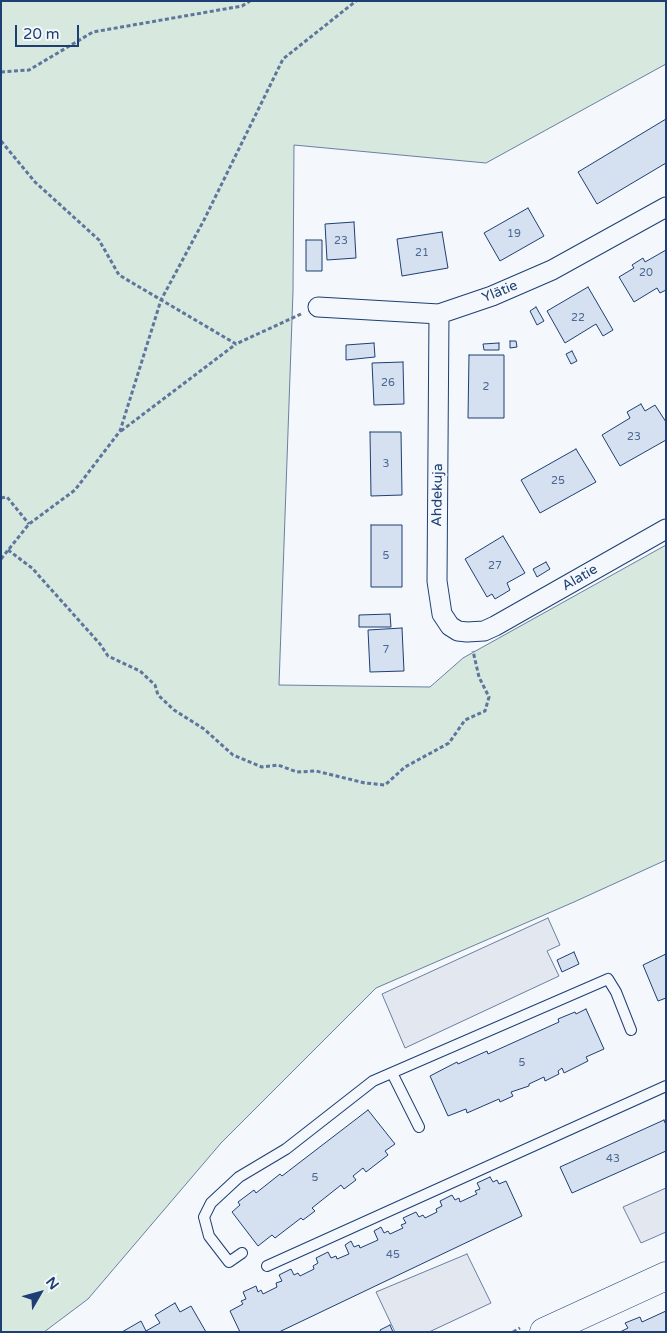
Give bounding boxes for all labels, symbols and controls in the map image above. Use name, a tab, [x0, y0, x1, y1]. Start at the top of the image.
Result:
scale bar	[18, 15, 81, 47]
text: 20 m	[23, 25, 60, 43]
house number: 19	[507, 227, 521, 241]
house number: 23	[334, 234, 348, 248]
house number: 21	[415, 246, 429, 260]
house number: 20	[639, 266, 653, 280]
street label: Ylätie	[480, 277, 520, 307]
house number: 22	[571, 311, 585, 325]
house number: 26	[381, 376, 395, 390]
house number: 2	[483, 380, 489, 394]
house number: 23	[627, 430, 641, 444]
house number: 3	[383, 457, 389, 471]
street label: Ahdekuja	[429, 463, 447, 527]
house number: 25	[551, 474, 565, 488]
house number: 5	[383, 549, 389, 563]
house number: 27	[488, 559, 502, 573]
street label: Alatie	[559, 561, 601, 595]
house number: 7	[383, 643, 389, 657]
house number: 5	[519, 1056, 525, 1070]
house number: 43	[606, 1152, 620, 1166]
house number: 5	[312, 1171, 318, 1185]
house number: 45	[386, 1248, 400, 1262]
north arrow	[15, 1268, 65, 1318]
text: N	[42, 1274, 62, 1293]

